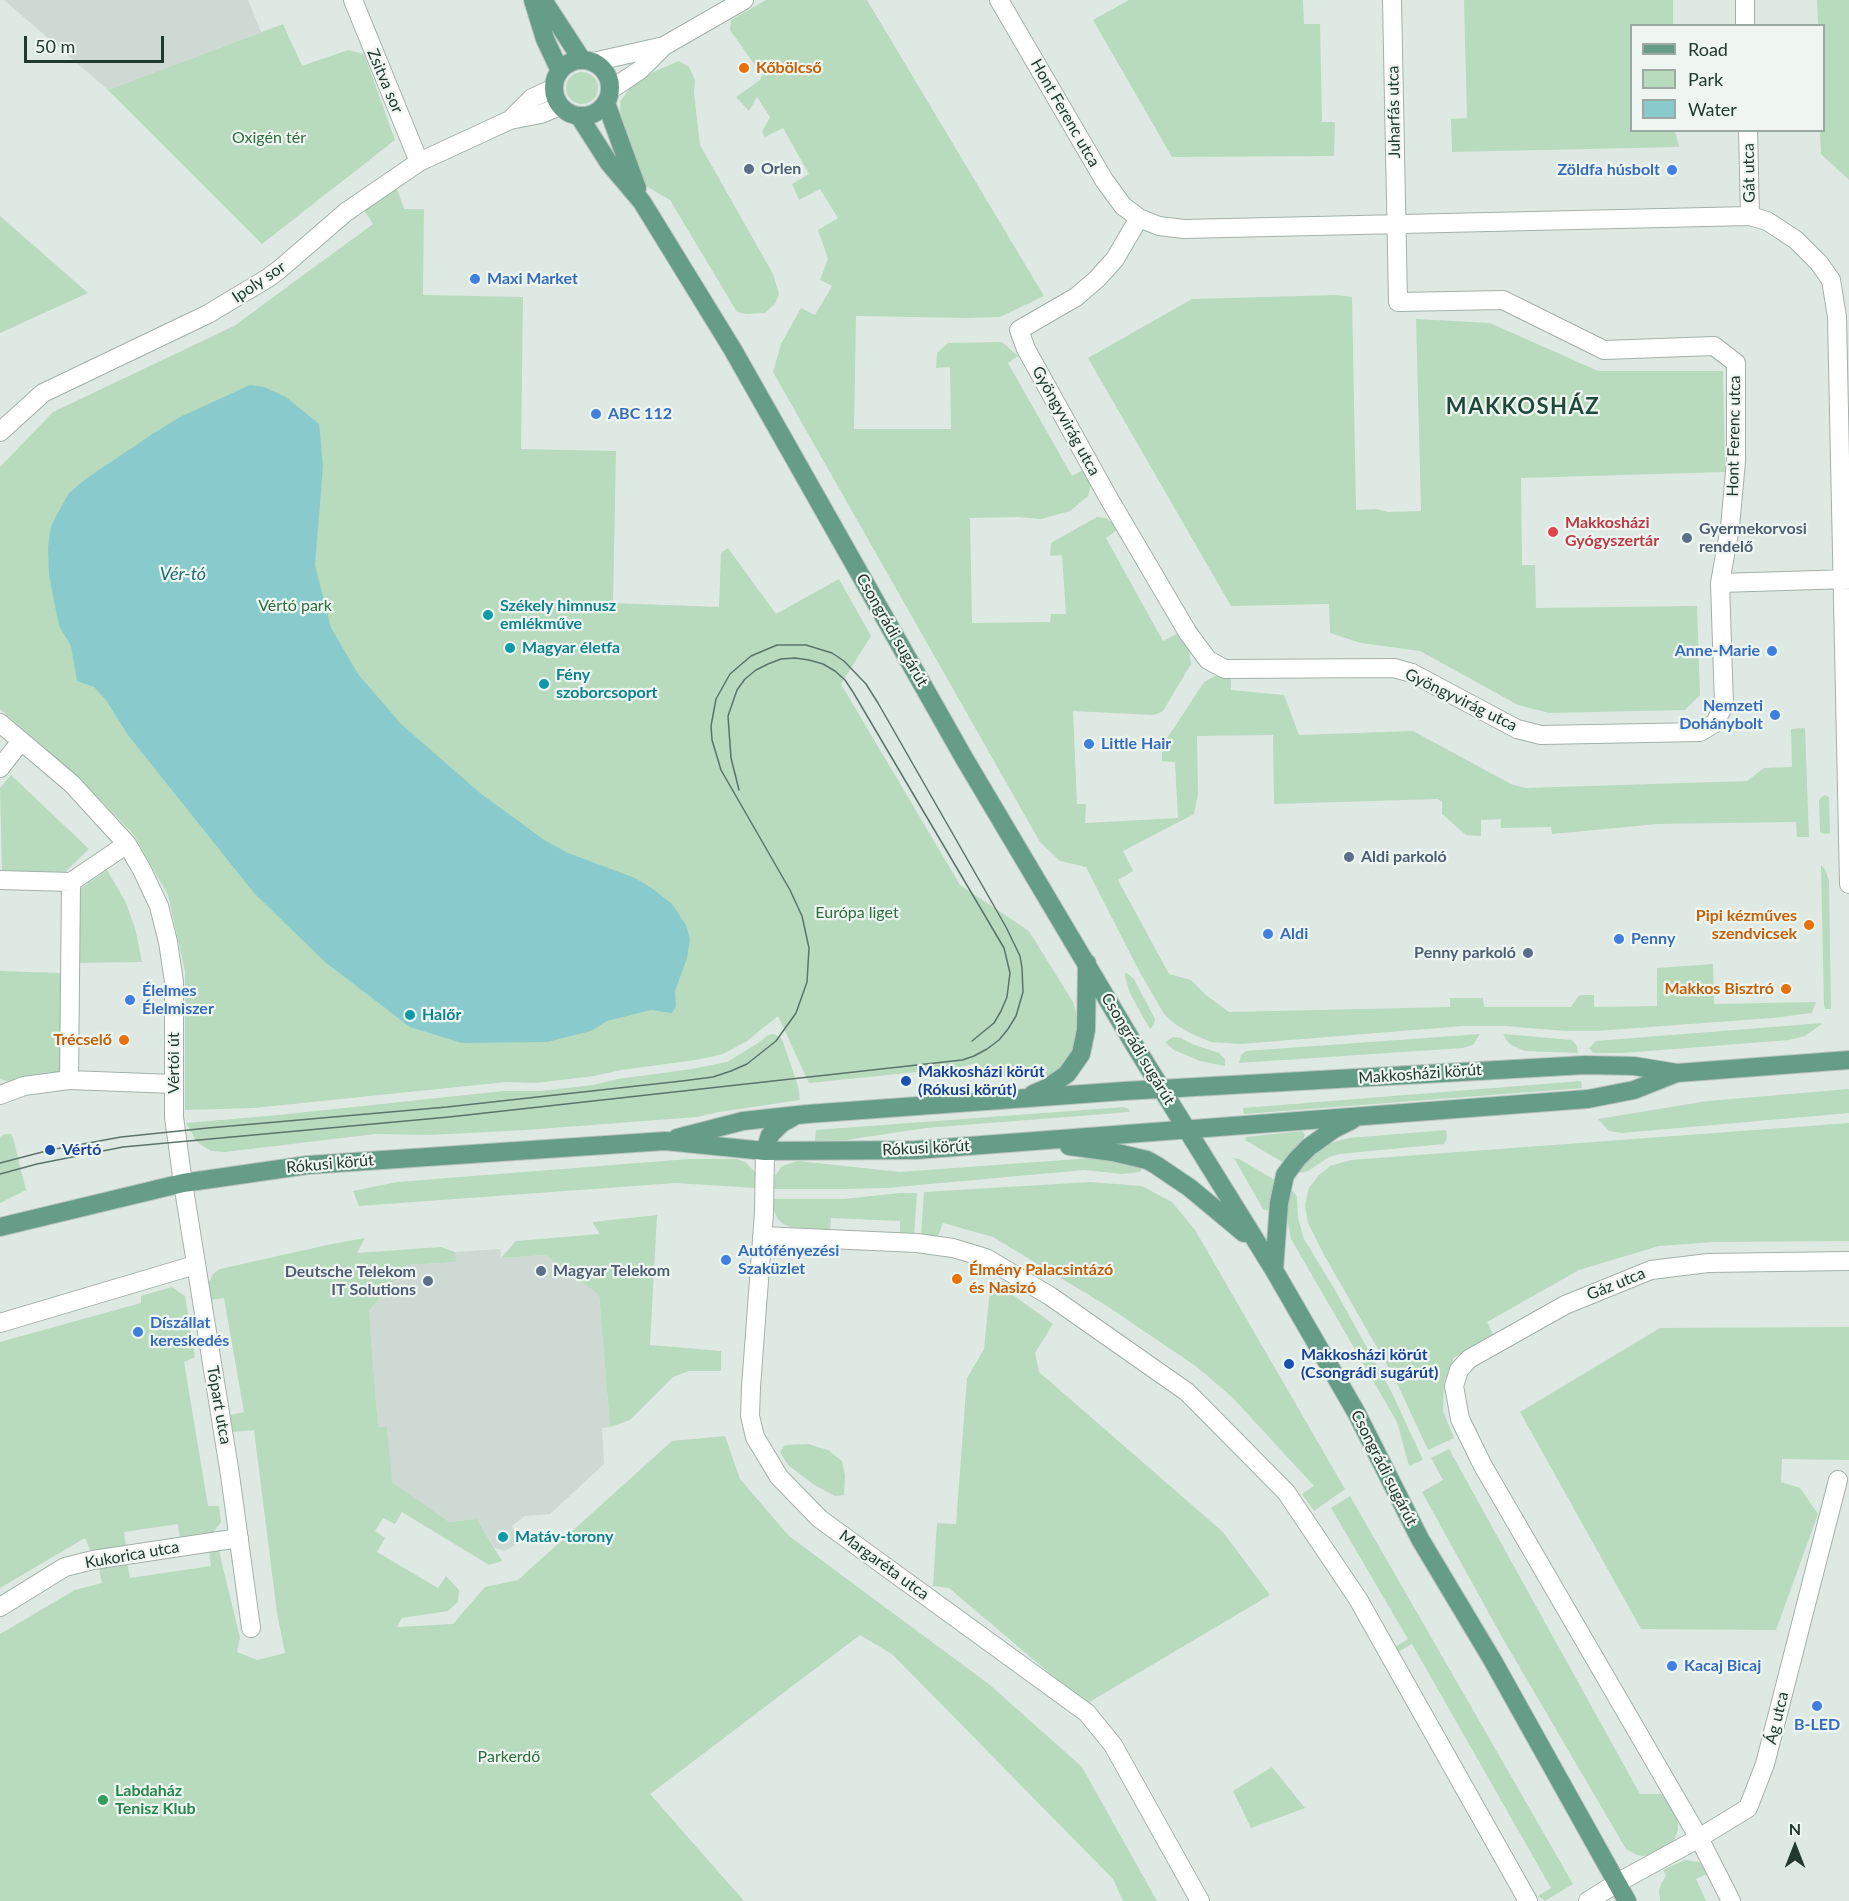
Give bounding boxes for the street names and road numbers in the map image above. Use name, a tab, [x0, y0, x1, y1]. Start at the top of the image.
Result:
street label: Zsitva sor	[363, 46, 407, 116]
street label: Hont Ferenc utca	[1026, 56, 1104, 170]
street label: Juharfás utca	[1384, 65, 1404, 159]
street label: Gát utca	[1739, 143, 1759, 203]
street label: Ipoly sor	[229, 257, 289, 307]
street label: Gyöngyvirág utca	[1028, 363, 1104, 479]
street label: Hont Ferenc utca	[1723, 375, 1745, 497]
street label: Csongrádi sugárút	[852, 570, 932, 690]
street label: Gyöngyvirág utca	[1402, 665, 1520, 735]
street label: Csongrádi sugárút	[1097, 990, 1179, 1108]
street label: Vértói út	[164, 1032, 184, 1094]
street label: Makkosházi körút	[1358, 1060, 1482, 1088]
street label: Rókusi körút	[882, 1136, 970, 1160]
street label: Rókusi körút	[285, 1151, 375, 1177]
street label: Gáz utca	[1584, 1264, 1648, 1304]
street label: Tópart utca	[203, 1364, 235, 1446]
street label: Csongrádi sugárút	[1347, 1407, 1421, 1529]
street label: Margaréta utca	[835, 1526, 933, 1604]
street label: Kukorica utca	[83, 1537, 181, 1573]
street label: Ág utca	[1761, 1690, 1793, 1746]

